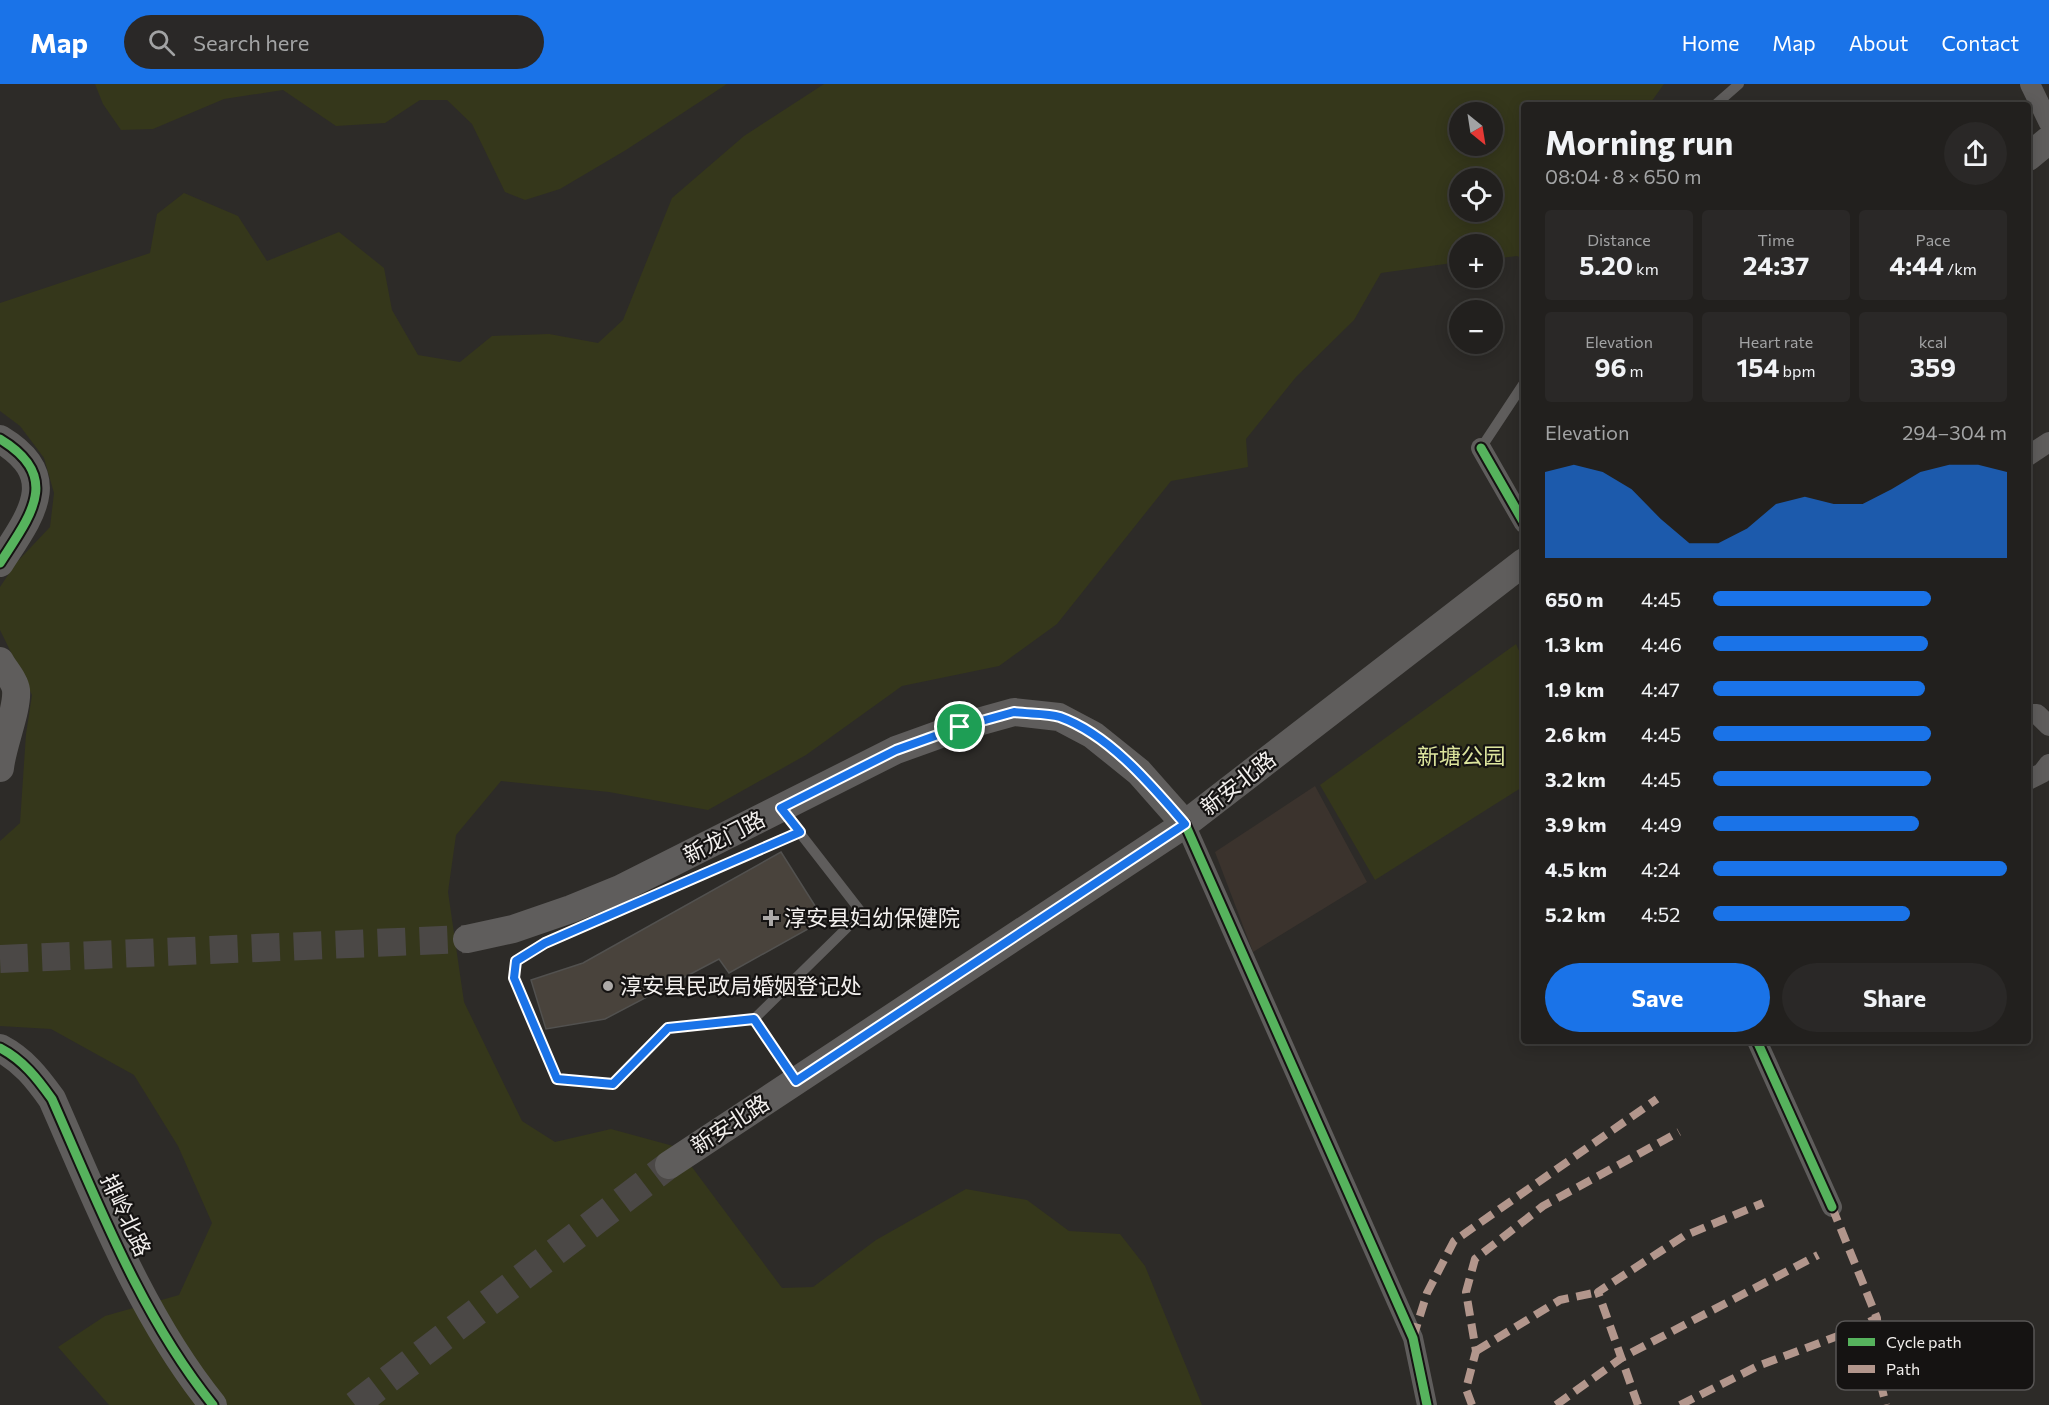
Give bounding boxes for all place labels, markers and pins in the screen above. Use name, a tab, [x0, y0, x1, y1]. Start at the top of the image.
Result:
pin	[934, 701, 985, 752]
place label: 淳安县妇幼保健院	[784, 904, 960, 931]
marker: 淳安县妇幼保健院	[762, 909, 780, 927]
place label: 淳安县民政局婚姻登记处	[620, 972, 862, 999]
marker: 淳安县民政局婚姻登记处	[601, 979, 615, 993]

